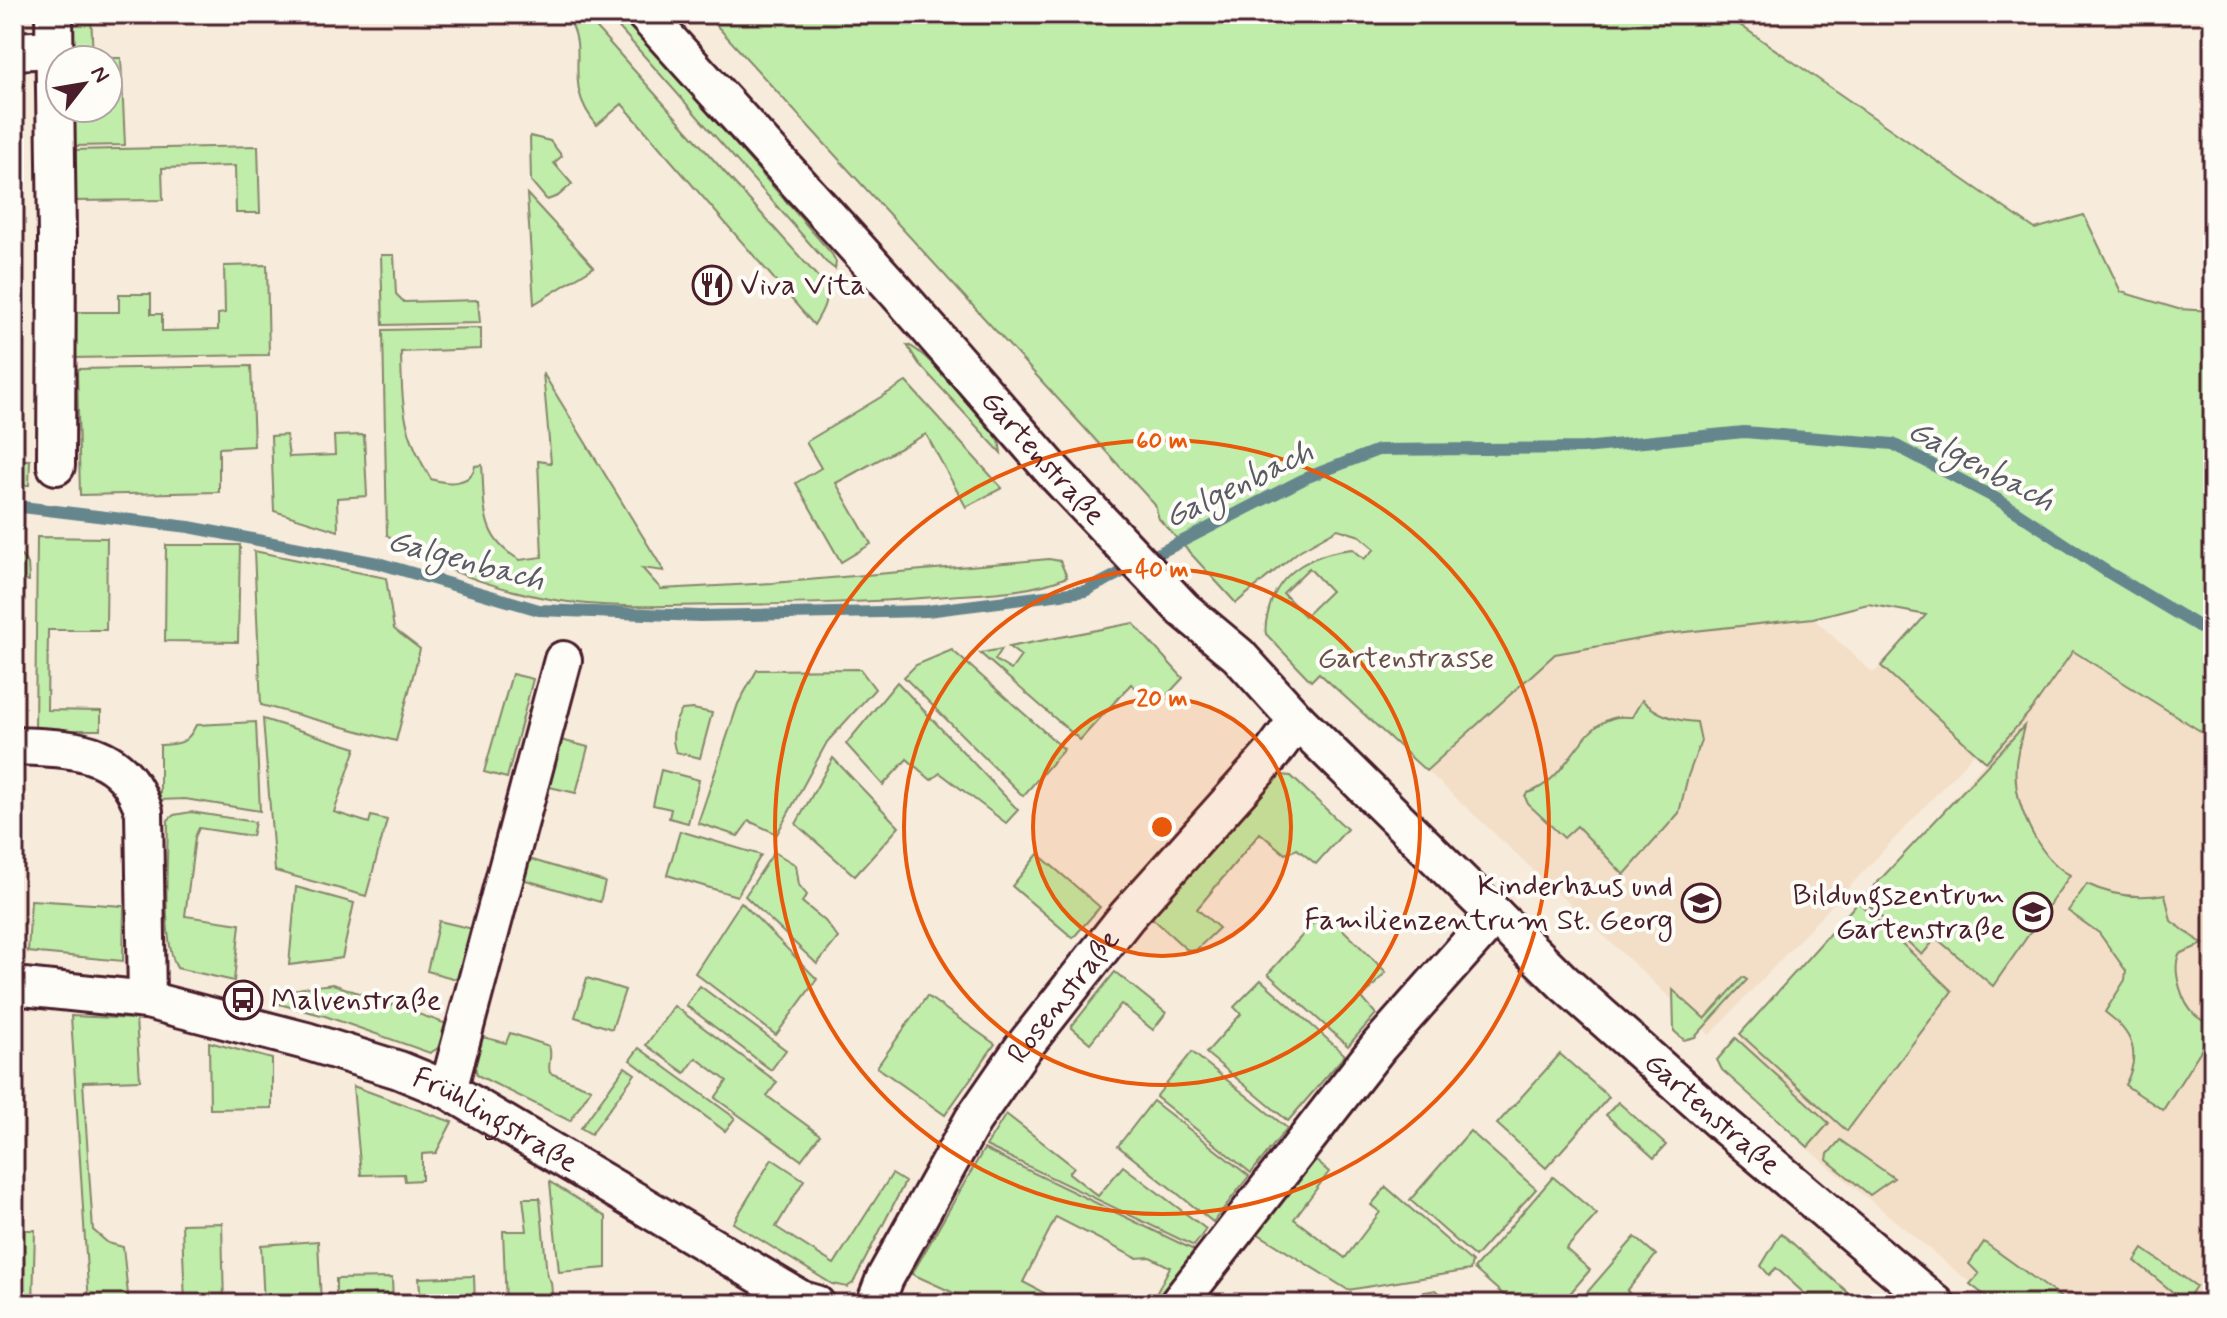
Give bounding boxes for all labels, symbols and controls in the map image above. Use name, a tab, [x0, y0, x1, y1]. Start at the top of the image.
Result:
north arrow	[44, 44, 124, 124]
text: N	[84, 61, 115, 88]
restaurant icon: Viva Vita	[691, 264, 733, 306]
place label: Viva Vita	[740, 266, 866, 305]
street label: Gartenstraße	[972, 382, 1114, 534]
water label: Galgenbach	[1899, 410, 2062, 525]
text: 60 m	[1136, 426, 1188, 457]
water label: Galgenbach	[1158, 431, 1322, 542]
water label: Galgenbach	[382, 520, 549, 605]
text: 40 m	[1135, 555, 1189, 586]
park label: Gartenstrasse	[1318, 639, 1494, 678]
text: 20 m	[1136, 684, 1188, 715]
centre of rings	[1148, 813, 1176, 841]
place label: Kinderhaus und Familienzentrum St. Georg	[1304, 867, 1673, 942]
place label: Bildungszentrum Gartenstraße	[1793, 876, 2005, 949]
school or university icon: Kinderhaus und Familienzentrum St. Georg	[1680, 882, 1722, 924]
school or university icon: Bildungszentrum Gartenstraße	[2012, 891, 2054, 933]
street label: Rosenstraße	[998, 921, 1129, 1071]
bus stop icon: Malvenstraße	[222, 979, 264, 1021]
place label: Malvenstraße	[271, 981, 441, 1020]
street label: Gartenstraße	[1635, 1043, 1789, 1184]
street label: Frühlingstraße	[407, 1058, 585, 1182]

